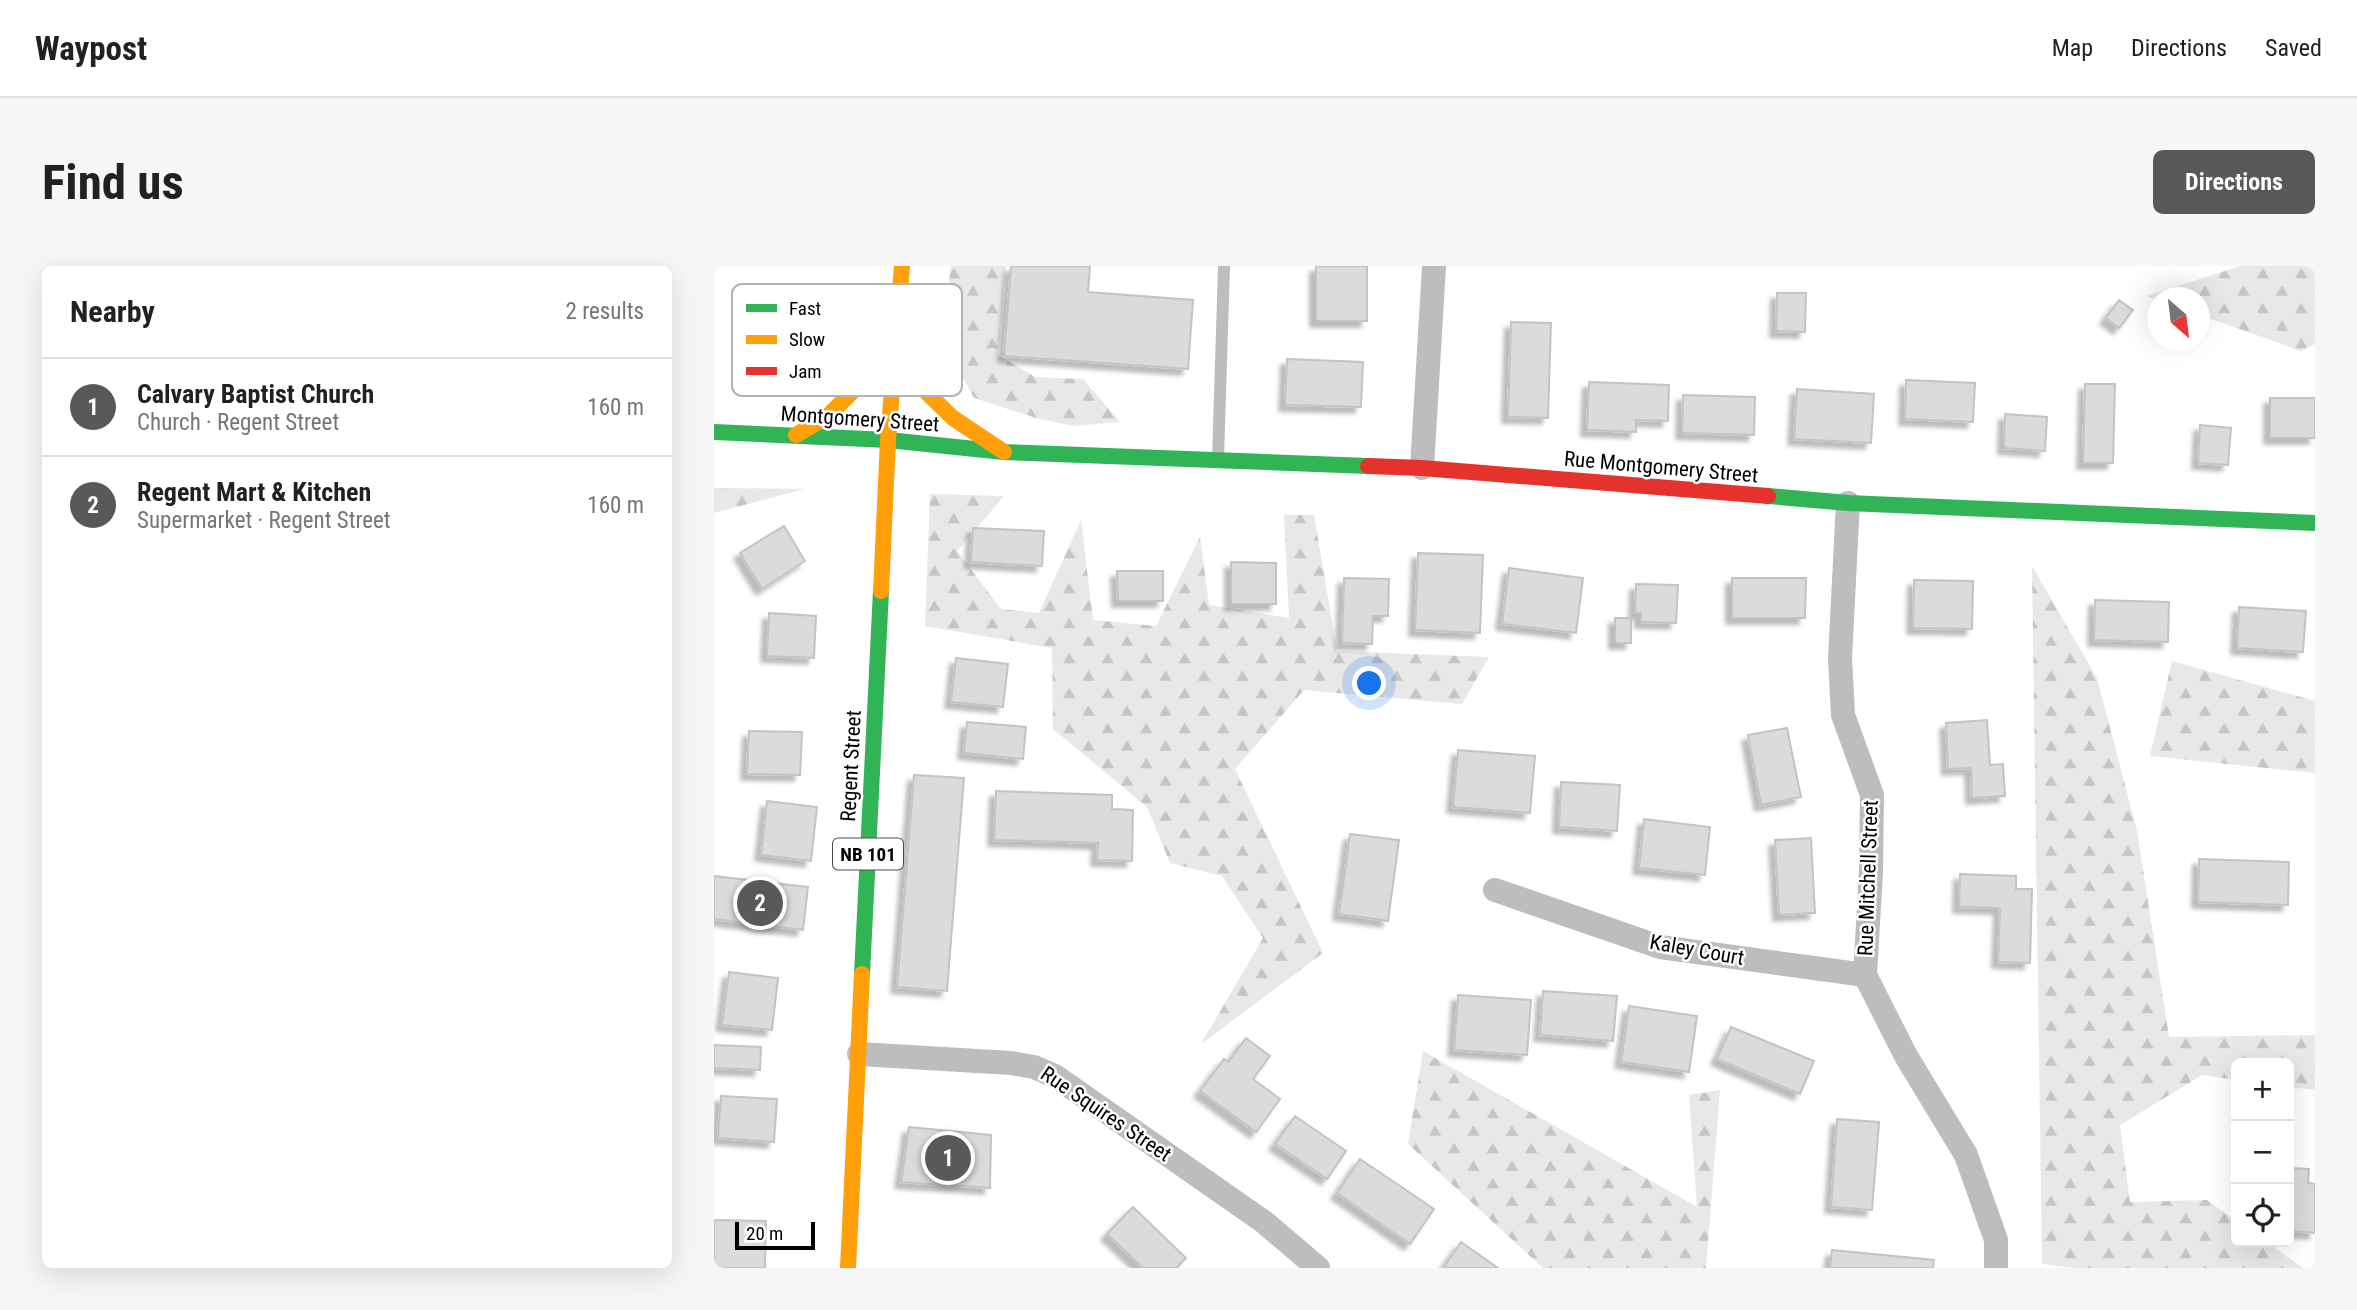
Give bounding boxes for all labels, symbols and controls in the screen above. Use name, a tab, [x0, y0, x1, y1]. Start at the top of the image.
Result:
text: Waypost	[35, 29, 147, 68]
text: Map	[2052, 34, 2093, 62]
text: Directions	[2131, 34, 2227, 62]
text: Saved	[2265, 34, 2322, 62]
button: Directions	[2153, 150, 2315, 214]
text: Find us	[42, 154, 184, 211]
legend	[732, 284, 962, 396]
north arrow	[2147, 287, 2210, 350]
text: Nearby	[70, 294, 155, 329]
text: Fast	[789, 297, 821, 320]
text: 2 results	[566, 298, 644, 325]
text: Slow	[789, 328, 825, 351]
text: Jam	[789, 360, 822, 383]
text: Calvary Baptist Church	[137, 379, 374, 409]
text: 1	[87, 394, 99, 421]
text: 160 m	[587, 394, 644, 421]
street label: Montgomery Street	[780, 401, 940, 437]
text: Church · Regent Street	[137, 409, 339, 436]
street label: Rue Montgomery Street	[1563, 447, 1759, 487]
text: Regent Mart & Kitchen	[137, 477, 371, 507]
text: 2	[87, 492, 99, 519]
text: 160 m	[587, 492, 644, 519]
text: Supermarket · Regent Street	[137, 507, 391, 534]
your location	[1352, 666, 1386, 700]
street label: Regent Street	[836, 710, 866, 822]
street label: Rue Mitchell Street	[1853, 800, 1883, 956]
road number: NB 101	[833, 838, 903, 870]
pin: 2	[737, 877, 783, 929]
street label: Kaley Court	[1648, 930, 1746, 970]
map controls	[2231, 1058, 2294, 1247]
button: +	[2231, 1058, 2294, 1121]
street label: Rue Squires Street	[1036, 1062, 1176, 1166]
button: −	[2231, 1121, 2294, 1184]
pin: 1	[925, 1132, 971, 1184]
button: locate	[2231, 1184, 2294, 1247]
scale bar	[735, 1219, 816, 1251]
text: 20 m	[746, 1222, 783, 1245]

